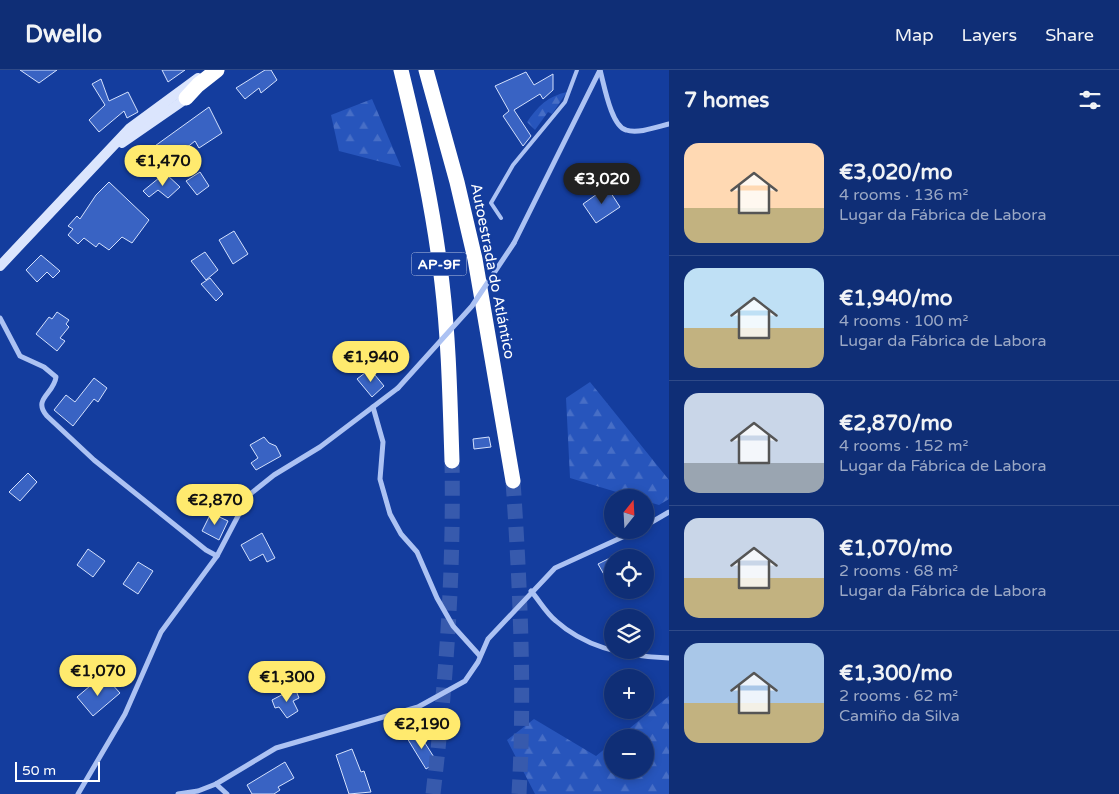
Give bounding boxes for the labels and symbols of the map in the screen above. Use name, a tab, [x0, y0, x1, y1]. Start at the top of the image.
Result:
pin: €1,470	[122, 144, 204, 187]
pin: €3,020	[561, 162, 643, 205]
street label: Autoestrada do Atlántico	[467, 181, 519, 361]
road number: AP-9F	[412, 252, 466, 275]
pin: €1,940	[330, 340, 412, 383]
pin: €2,870	[174, 484, 256, 526]
north arrow	[604, 489, 654, 539]
pin: €1,070	[57, 654, 139, 697]
pin: €1,300	[246, 660, 328, 703]
pin: €2,190	[381, 708, 463, 750]
scale bar	[15, 759, 100, 782]

